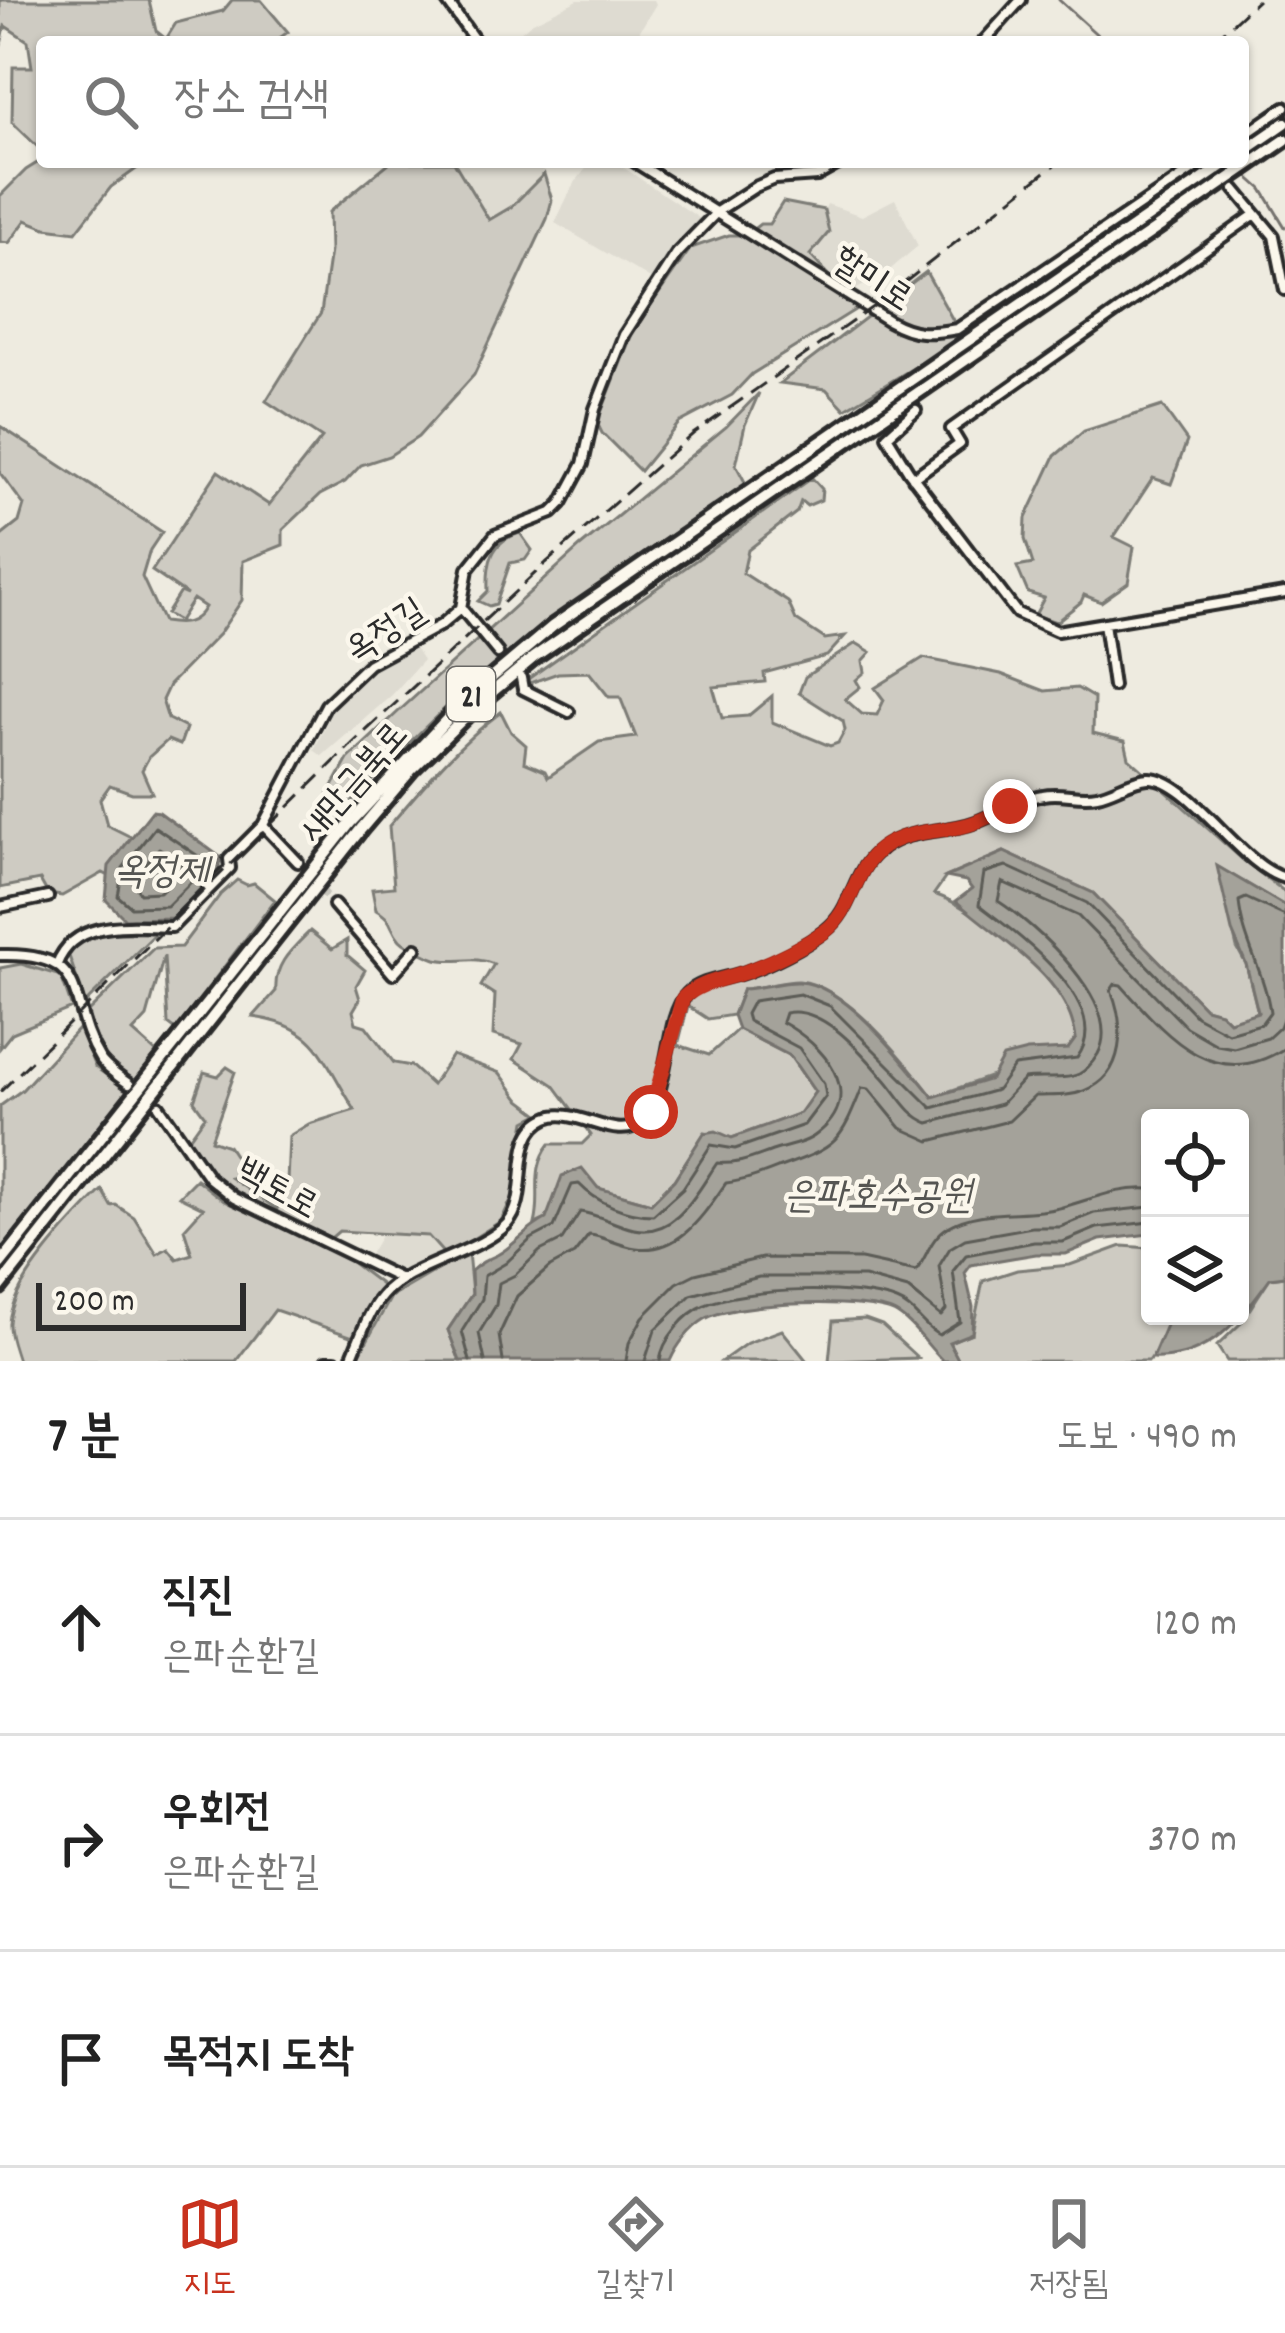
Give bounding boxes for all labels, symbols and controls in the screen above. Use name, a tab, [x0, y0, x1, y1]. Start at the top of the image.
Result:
search box	[36, 36, 1249, 168]
icon: search	[78, 69, 144, 135]
text: 장소 검색	[174, 70, 329, 134]
street label: 할미로	[820, 237, 921, 328]
street label: 옥정길	[337, 588, 438, 679]
road number: 21	[447, 667, 495, 721]
street label: 새만금북로	[288, 712, 423, 856]
route end	[983, 779, 1037, 833]
water label: 옥정제	[114, 847, 214, 902]
route start	[624, 1085, 678, 1139]
map controls	[1141, 1109, 1249, 1325]
button: locate	[1141, 1109, 1249, 1217]
street label: 백토로	[225, 1147, 327, 1235]
water label: 은파호수공원	[784, 1172, 976, 1227]
button: layers	[1141, 1217, 1249, 1325]
scale bar	[36, 1277, 246, 1330]
text: 200 m	[54, 1280, 135, 1327]
text: 7 분	[48, 1404, 120, 1476]
text: 도보 · 490 m	[1056, 1412, 1237, 1467]
text: 직진	[162, 1567, 234, 1631]
icon: ahead	[48, 1594, 114, 1660]
text: 120 m	[1154, 1599, 1237, 1654]
text: 은파순환길	[162, 1632, 319, 1687]
text: 우회전	[162, 1783, 271, 1847]
icon: right	[48, 1810, 114, 1876]
text: 370 m	[1148, 1815, 1237, 1870]
text: 은파순환길	[162, 1848, 319, 1903]
icon: arrive	[48, 2026, 114, 2092]
text: 목적지 도착	[162, 2027, 353, 2091]
tab: 지도	[177, 2191, 243, 2310]
tab: 길찾기	[596, 2191, 676, 2310]
tab: 저장됨	[1029, 2191, 1108, 2310]

